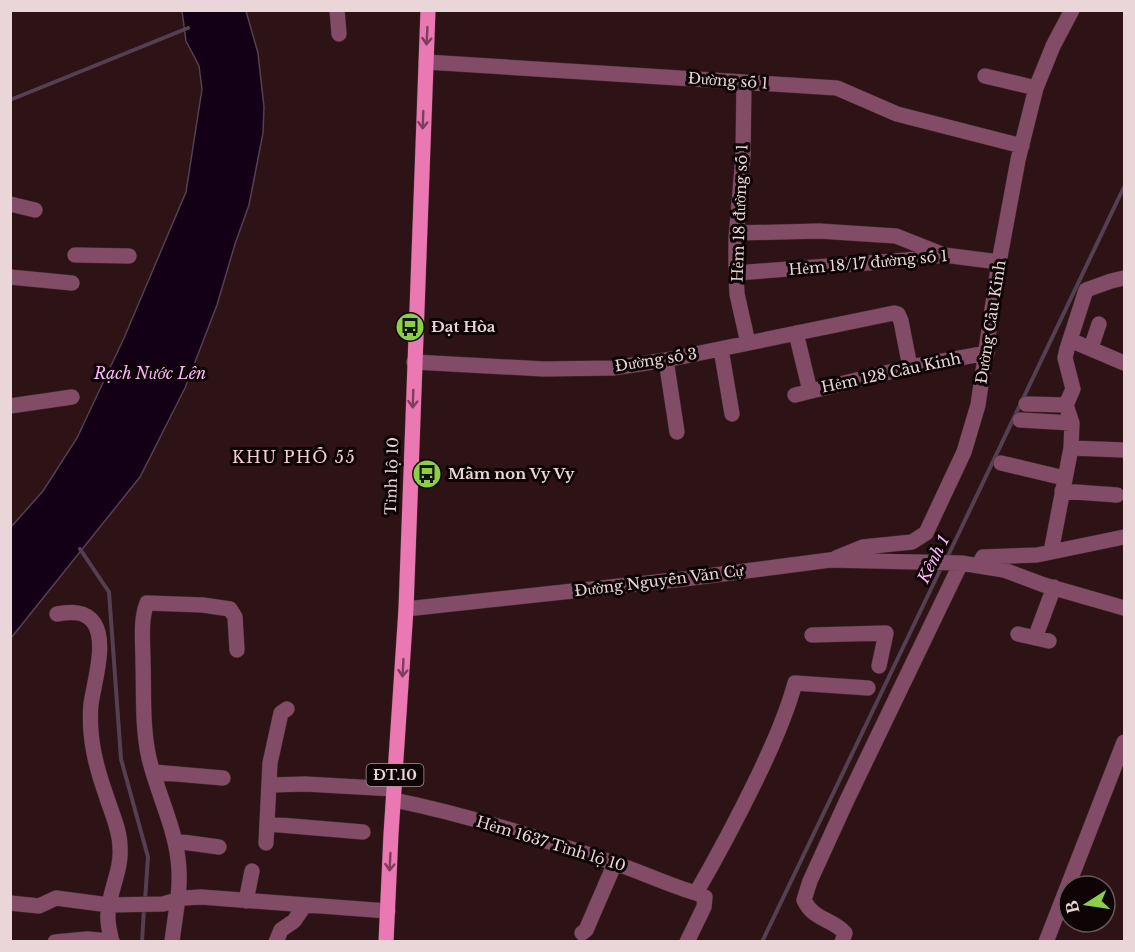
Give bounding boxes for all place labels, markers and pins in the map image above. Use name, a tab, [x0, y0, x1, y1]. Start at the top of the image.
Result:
bus stop icon: Đạt Hòa	[394, 311, 426, 343]
place label: Đạt Hòa	[431, 317, 496, 336]
bus stop icon: Mầm non Vy Vy	[411, 458, 443, 490]
place label: Mầm non Vy Vy	[448, 464, 575, 483]

